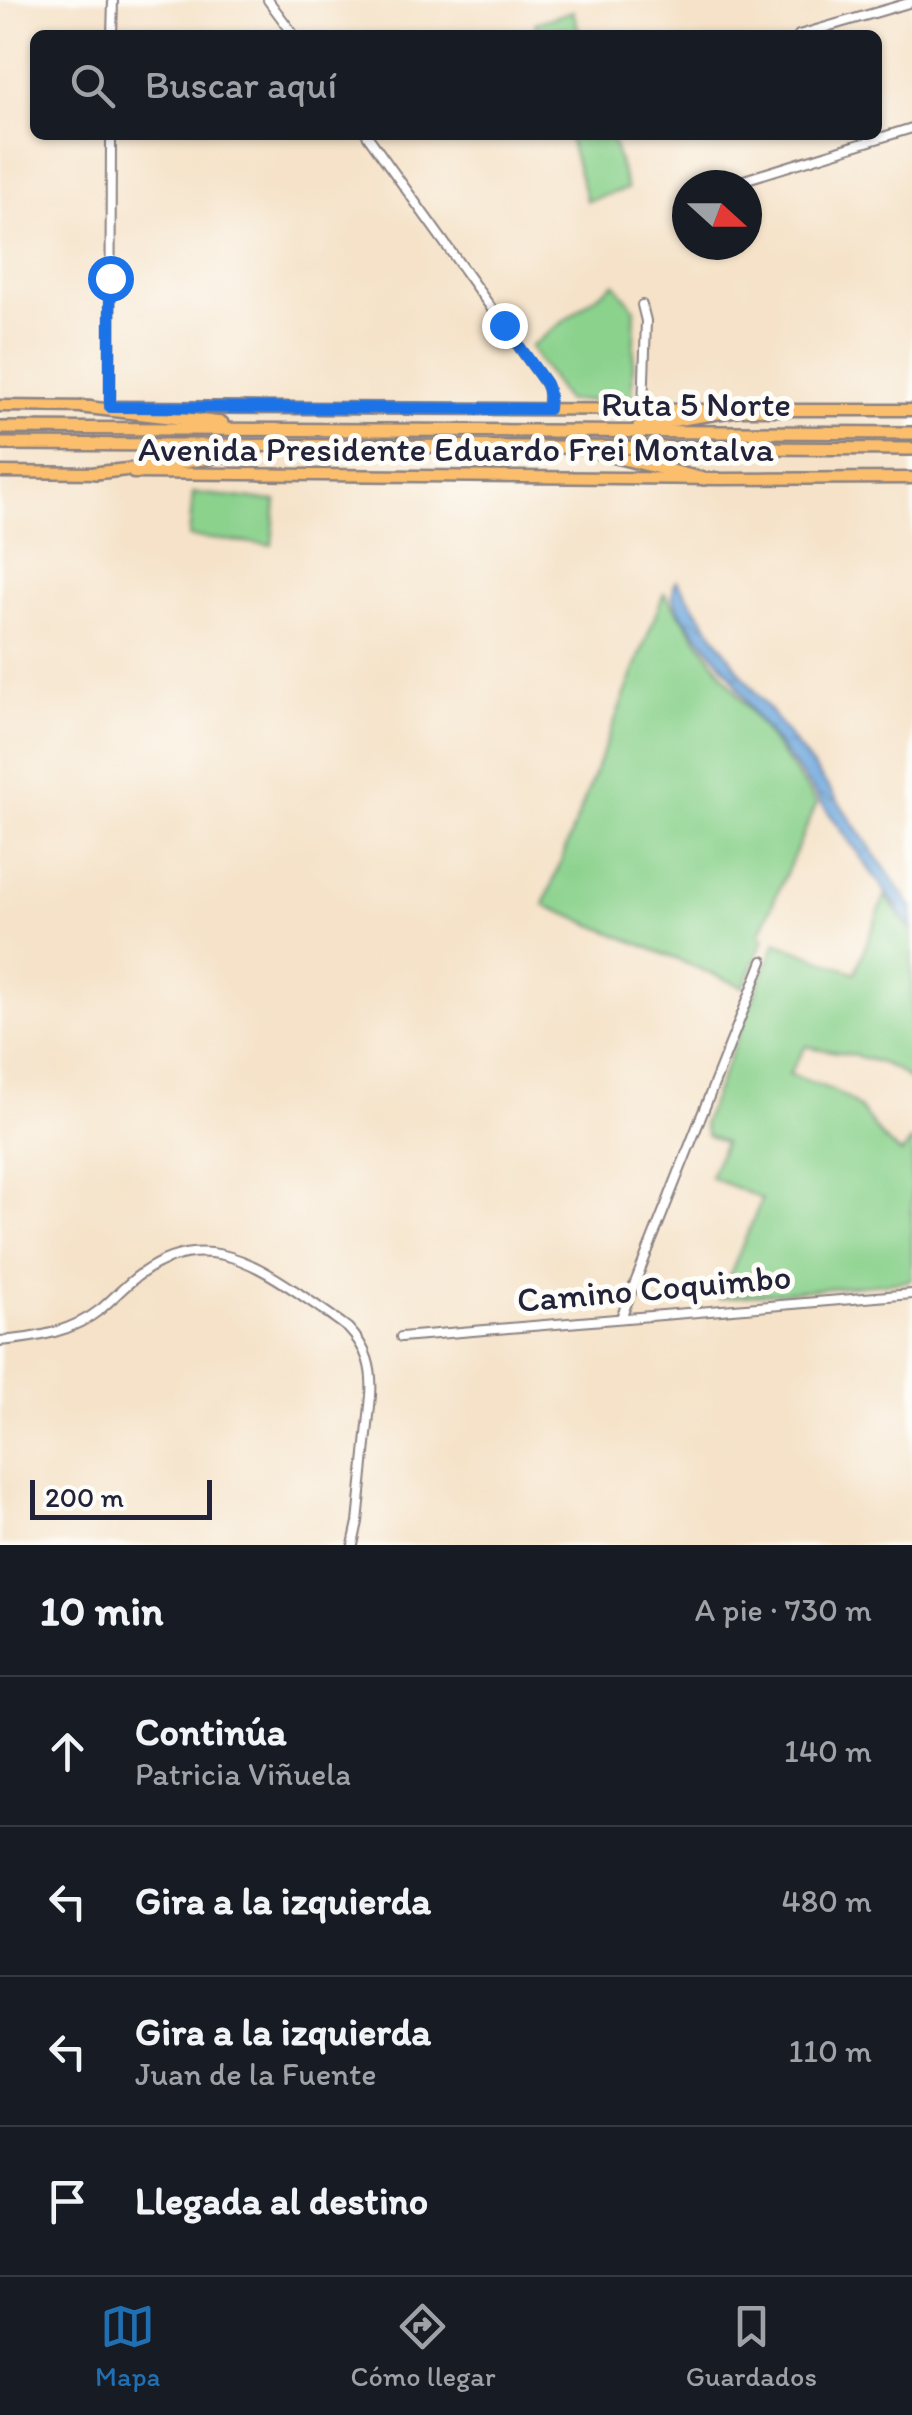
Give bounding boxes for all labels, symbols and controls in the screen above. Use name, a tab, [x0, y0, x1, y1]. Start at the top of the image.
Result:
search box	[30, 30, 882, 140]
icon: search	[65, 58, 120, 113]
text: Buscar aquí	[145, 62, 337, 108]
north arrow	[672, 170, 762, 260]
route start	[88, 256, 134, 302]
route end	[482, 303, 528, 349]
street label: Ruta 5 Norte	[601, 383, 791, 425]
street label: Avenida Presidente Eduardo Frei Montalva	[138, 428, 774, 470]
street label: Camino Coquimbo	[515, 1255, 793, 1321]
scale bar	[30, 1475, 212, 1520]
text: 200 m	[45, 1480, 124, 1514]
text: 10 min	[40, 1585, 163, 1636]
text: A pie · 730 m	[695, 1591, 872, 1629]
text: Continúa	[135, 1709, 287, 1755]
icon: ahead	[40, 1724, 95, 1779]
text: 140 m	[784, 1732, 872, 1770]
text: Patricia Viñuela	[135, 1755, 351, 1793]
icon: left	[40, 1874, 95, 1929]
text: Gira a la izquierda	[135, 1878, 431, 1924]
text: 480 m	[781, 1882, 872, 1920]
text: Gira a la izquierda	[135, 2009, 431, 2055]
icon: left	[40, 2024, 95, 2079]
text: 110 m	[788, 2032, 872, 2070]
text: Juan de la Fuente	[135, 2055, 376, 2093]
icon: arrive	[40, 2174, 95, 2229]
text: Llegada al destino	[135, 2178, 428, 2224]
tab: Mapa	[95, 2299, 160, 2393]
tab: Cómo llegar	[350, 2299, 495, 2393]
tab: Guardados	[686, 2299, 817, 2393]

